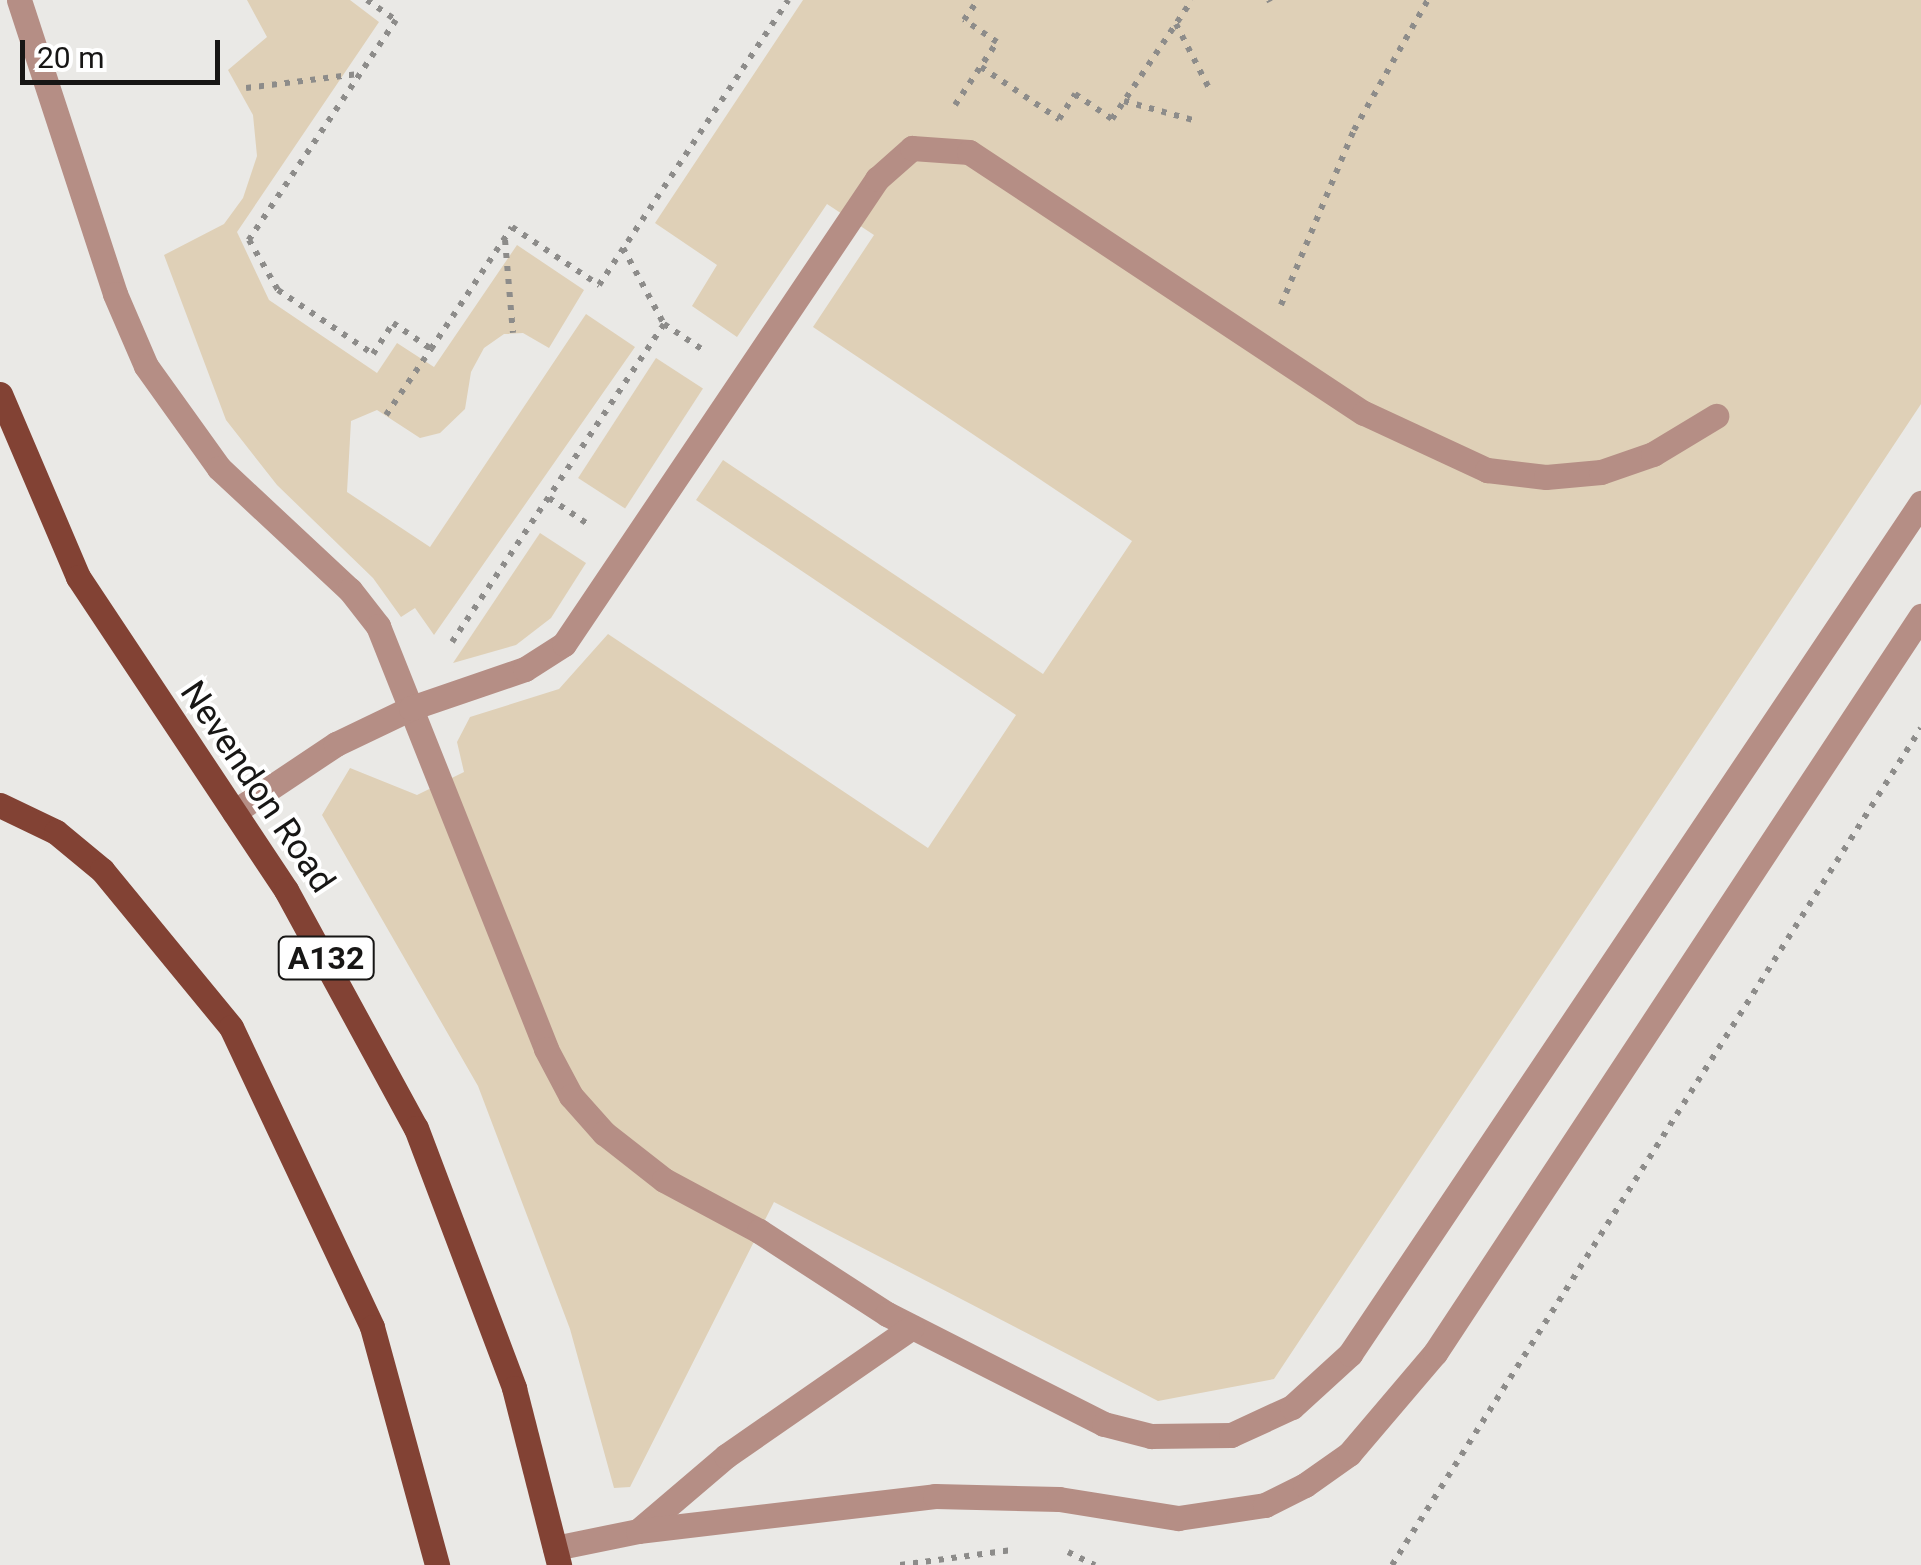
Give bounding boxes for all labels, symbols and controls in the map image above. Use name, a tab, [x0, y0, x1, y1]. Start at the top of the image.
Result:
scale bar	[25, 20, 225, 82]
text: 20 m	[37, 40, 104, 75]
street label: Nevendon Road	[171, 673, 343, 901]
road number: A132	[276, 931, 376, 985]

